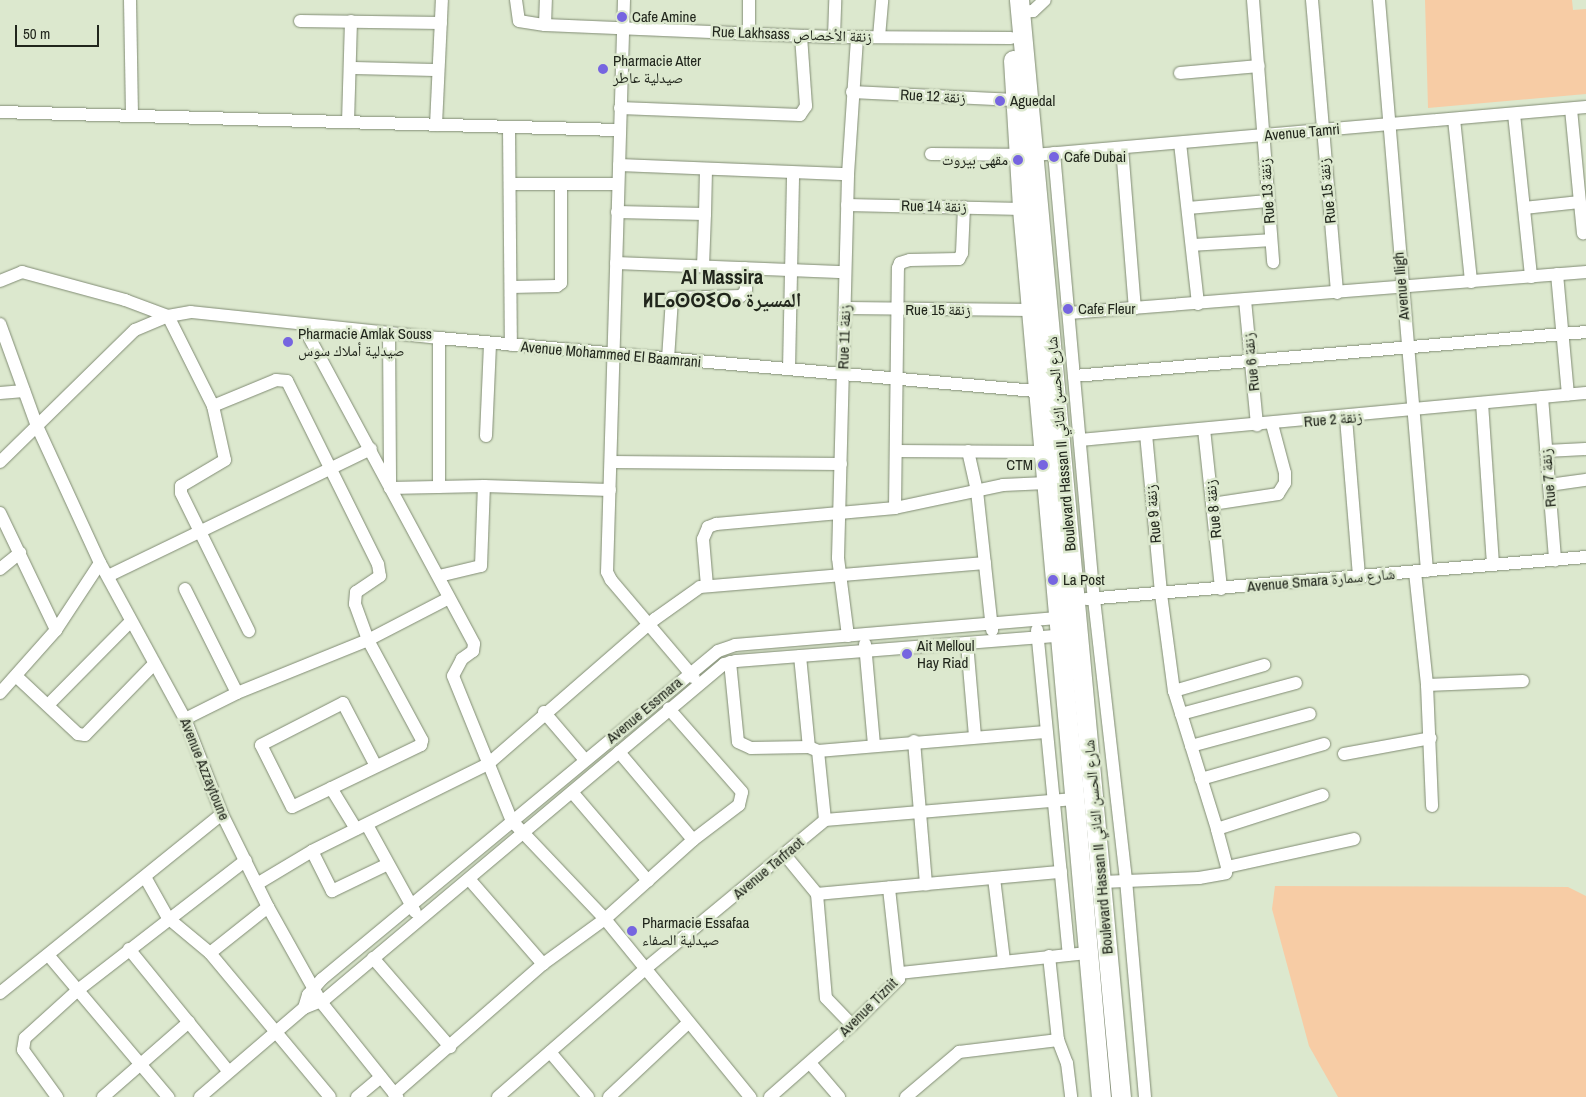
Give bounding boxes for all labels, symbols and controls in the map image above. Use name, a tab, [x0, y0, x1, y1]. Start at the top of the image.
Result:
place label: Cafe Amine	[632, 8, 697, 26]
marker: Cafe Amine	[616, 11, 628, 23]
scale bar	[18, 15, 101, 47]
street label: Rue Lakhsass زنقة الأخصاص	[712, 22, 872, 46]
text: 50 m	[23, 23, 50, 44]
place label: Pharmacie Atter صيدلية عاطر	[613, 51, 702, 86]
marker: Pharmacie Atter صيدلية عاطر	[597, 63, 609, 75]
street label: Rue 12 زنقة	[900, 85, 966, 107]
place label: Aguedal	[1010, 92, 1055, 110]
marker: Aguedal	[994, 95, 1006, 107]
street label: Avenue Tamri	[1263, 120, 1341, 144]
place label: Cafe Dubai	[1064, 148, 1126, 166]
place label: مقهى بيروت	[942, 151, 1008, 169]
marker: Cafe Dubai	[1048, 151, 1060, 163]
marker: مقهى بيروت	[1012, 154, 1024, 166]
street label: Rue 15 زنقة	[1315, 157, 1339, 225]
street label: Rue 13 زنقة	[1256, 158, 1278, 224]
street label: Rue 14 زنقة	[901, 196, 967, 216]
street label: Avenue Iligh	[1389, 251, 1413, 321]
district label: Al Massira ⵍⵎⴰⵙⵙⵉⵔⴰ المسيرة	[642, 264, 802, 311]
place label: Cafe Fleur	[1078, 300, 1135, 318]
street label: Rue 15 زنقة	[905, 301, 971, 319]
marker: Cafe Fleur	[1062, 303, 1074, 315]
street label: Rue 11 زنقة	[834, 304, 854, 370]
place label: Pharmacie Amlak Souss صيدلية أملاك سوس	[298, 324, 433, 359]
street label: Rue 6 زنقة	[1239, 332, 1263, 392]
marker: Pharmacie Amlak Souss صيدلية أملاك سوس	[282, 336, 294, 348]
street label: Boulevard Hassan II شارع الحسن الثاني	[1043, 336, 1079, 552]
street label: Avenue Mohammed El Baamrani	[520, 337, 702, 371]
street label: Rue 2 زنقة	[1303, 407, 1363, 431]
street label: Rue 7 زنقة	[1536, 448, 1560, 508]
place label: CTM	[1006, 456, 1033, 474]
marker: CTM	[1037, 459, 1049, 471]
street label: Rue 8 زنقة	[1201, 479, 1225, 539]
street label: Rue 9 زنقة	[1141, 484, 1165, 544]
street label: Avenue Smara شارع سمارة	[1246, 565, 1396, 595]
place label: La Post	[1063, 571, 1105, 589]
marker: La Post	[1047, 574, 1059, 586]
place label: Ait Melloul Hay Riad	[917, 636, 974, 671]
marker: Ait Melloul Hay Riad	[901, 648, 913, 660]
street label: Avenue Essmara	[602, 673, 686, 747]
street label: Avenue Azzaytoune	[176, 715, 234, 823]
street label: Boulevard Hassan II شارع الحسن الثاني	[1080, 739, 1116, 955]
street label: Avenue Tarfraot	[729, 833, 807, 903]
place label: Pharmacie Essafaa صيدلية الصفاء	[642, 913, 749, 948]
marker: Pharmacie Essafaa صيدلية الصفاء	[626, 925, 638, 937]
street label: Avenue Tiznit	[835, 974, 901, 1040]

